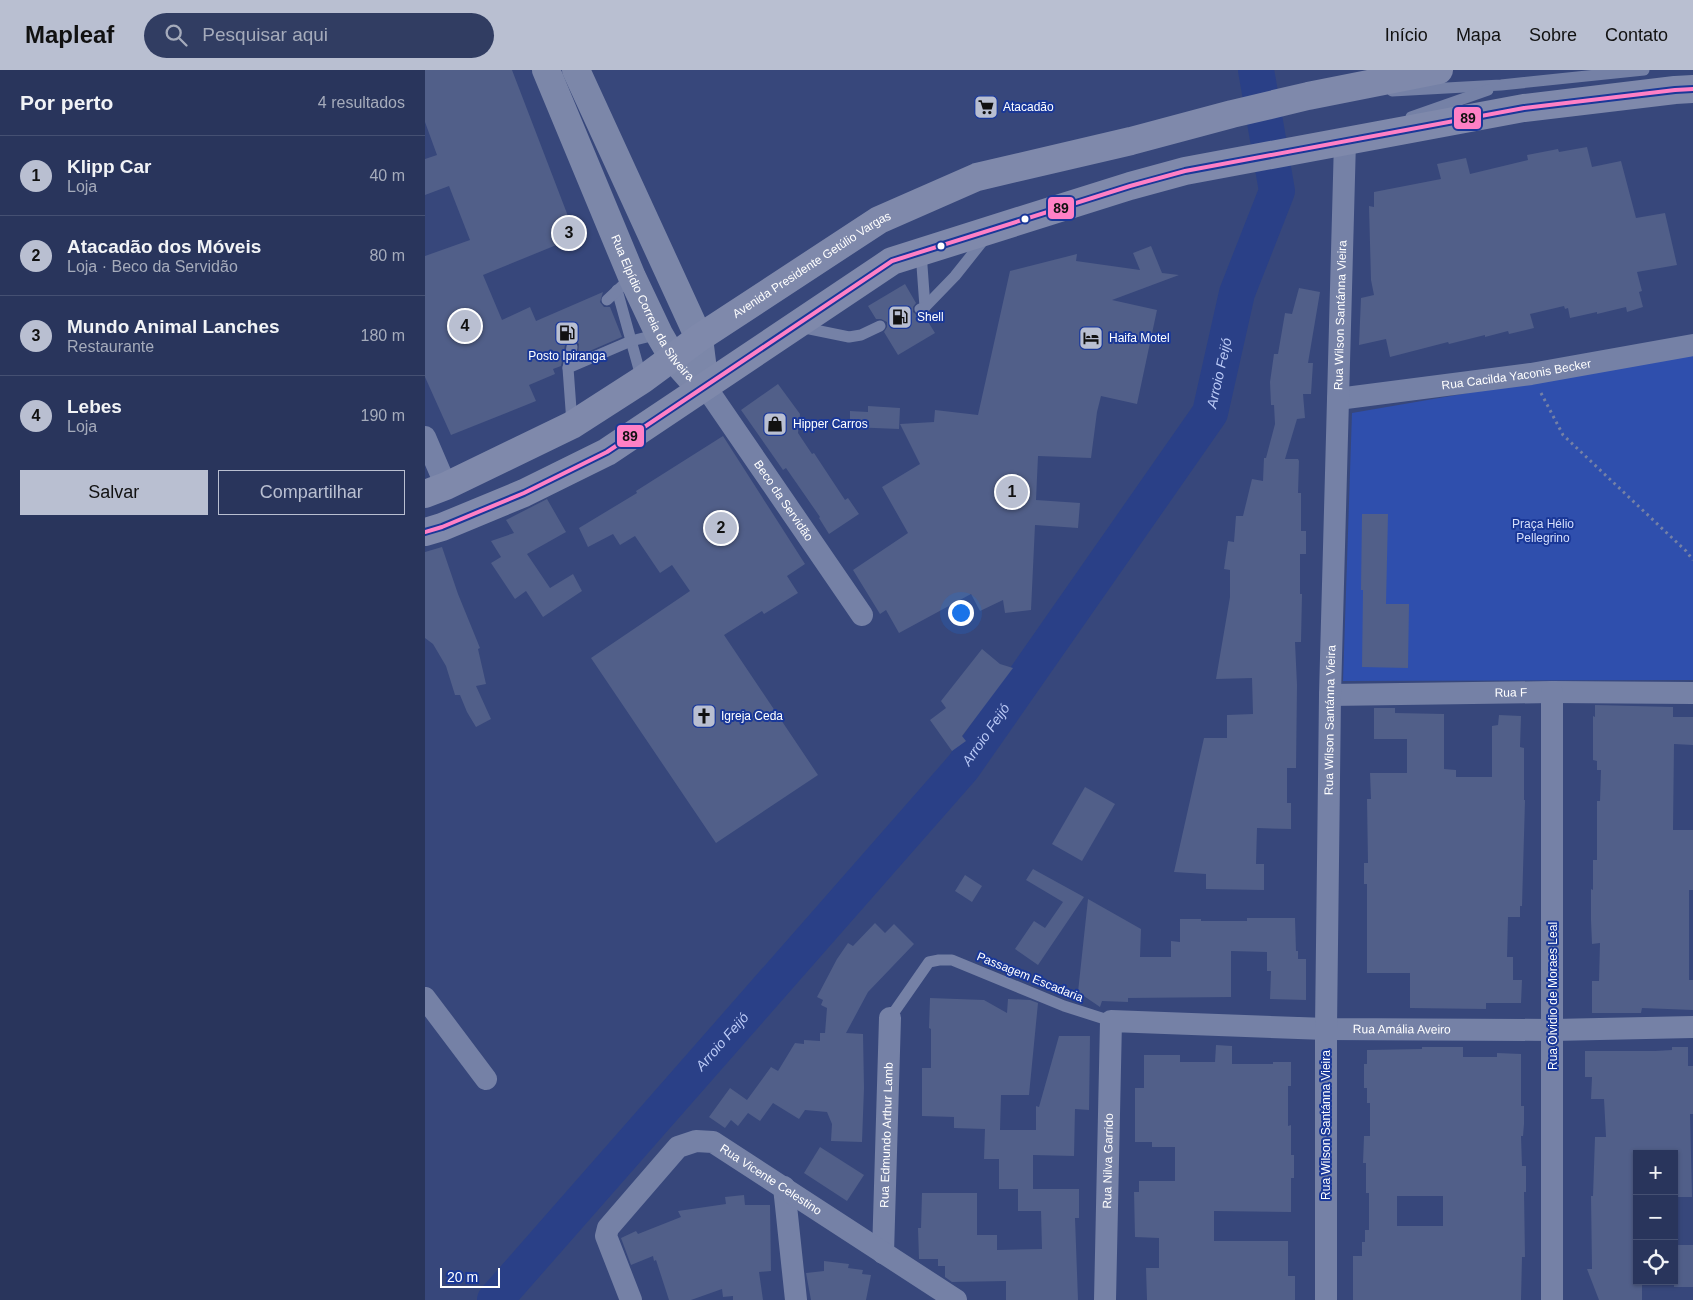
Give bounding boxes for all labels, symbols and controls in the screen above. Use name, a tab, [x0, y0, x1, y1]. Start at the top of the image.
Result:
search box	[144, 13, 494, 58]
text: Mapleaf	[25, 21, 114, 48]
icon: search	[162, 21, 190, 49]
text: Pesquisar aqui	[202, 24, 328, 45]
text: Início	[1385, 25, 1428, 45]
text: Mapa	[1456, 25, 1501, 45]
text: Sobre	[1529, 25, 1577, 45]
text: Contato	[1605, 25, 1668, 45]
text: Por perto	[20, 91, 113, 114]
text: 4 resultados	[318, 94, 405, 111]
supermarket icon: Atacadão	[973, 94, 999, 120]
place label: Atacadão	[1003, 100, 1054, 114]
line badge: 89	[1453, 106, 1482, 130]
text: 89	[1460, 110, 1476, 126]
text: Klipp Car	[67, 156, 151, 177]
text: 1	[32, 167, 40, 184]
text: 40 m	[369, 167, 405, 184]
text: Loja	[67, 178, 97, 195]
line badge: 89	[1047, 196, 1075, 220]
text: 89	[1053, 200, 1069, 216]
street label: Avenida Presidente Getúlio Vargas	[730, 209, 893, 321]
pin: 3	[553, 214, 585, 252]
unlabelled marker	[1020, 214, 1030, 224]
street label: Rua Elpídio Correia da Silveira	[608, 232, 696, 384]
text: Atacadão dos Móveis	[67, 236, 261, 257]
street label: Rua Wilson Santánna Vieira	[1331, 240, 1349, 390]
unlabelled marker	[936, 241, 946, 251]
text: 2	[32, 247, 40, 264]
text: 80 m	[369, 247, 405, 264]
text: Loja · Beco da Servidão	[67, 258, 238, 275]
fuel station icon: Shell	[887, 304, 913, 330]
pin: 4	[449, 307, 481, 345]
place label: Shell	[917, 310, 944, 324]
text: Mundo Animal Lanches	[67, 316, 280, 337]
fuel station icon: Posto Ipiranga	[554, 320, 580, 346]
hotel icon: Haifa Motel	[1078, 325, 1104, 351]
text: 3	[32, 327, 40, 344]
text: 180 m	[361, 327, 405, 344]
place label: Haifa Motel	[1109, 331, 1170, 345]
water label: Arroio Feijó	[1203, 336, 1235, 411]
text: Restaurante	[67, 338, 154, 355]
place label: Posto Ipiranga	[528, 349, 606, 363]
street label: Rua Cacilda Yaconis Becker	[1441, 356, 1592, 393]
text: Lebes	[67, 396, 122, 417]
text: 4	[32, 407, 40, 424]
text: 190 m	[361, 407, 405, 424]
shop icon: Hipper Carros	[762, 411, 788, 437]
place label: Hipper Carros	[793, 417, 868, 431]
text: Loja	[67, 418, 97, 435]
line badge: 89	[616, 424, 645, 448]
text: 89	[622, 428, 638, 444]
street label: Beco da Servidão	[751, 458, 816, 544]
button: Salvar	[20, 470, 208, 515]
button: Compartilhar	[218, 470, 405, 515]
pin: 1	[996, 473, 1028, 511]
pin: 2	[705, 509, 737, 547]
park label: Praça Hélio Pellegrino	[1512, 517, 1574, 545]
your location	[948, 600, 974, 626]
street label: Rua Wilson Santánna Vieira	[1322, 644, 1338, 795]
street label: Rua F	[1495, 685, 1527, 700]
water label: Arroio Feijó	[958, 700, 1013, 769]
church icon: Igreja Ceda	[691, 703, 717, 729]
place label: Igreja Ceda	[721, 709, 783, 723]
street label: Rua Olvidio de Moraes Leal	[1546, 922, 1560, 1070]
street label: Passagem Escadaria	[975, 949, 1085, 1005]
water label: Arroio Feijó	[692, 1009, 752, 1074]
street label: Rua Amália Aveiro	[1353, 1022, 1451, 1037]
street label: Rua Wilson Santánna Vieira	[1319, 1050, 1333, 1200]
street label: Rua Edmundo Arthur Lamb	[877, 1062, 896, 1208]
street label: Rua Nilva Garrido	[1100, 1113, 1116, 1209]
street label: Rua Vicente Celestino	[717, 1141, 825, 1218]
map controls	[1633, 1150, 1678, 1285]
button: +	[1633, 1150, 1678, 1195]
button: −	[1633, 1195, 1678, 1240]
button: locate	[1633, 1240, 1678, 1285]
scale bar	[440, 1265, 500, 1288]
text: 20 m	[447, 1269, 478, 1285]

